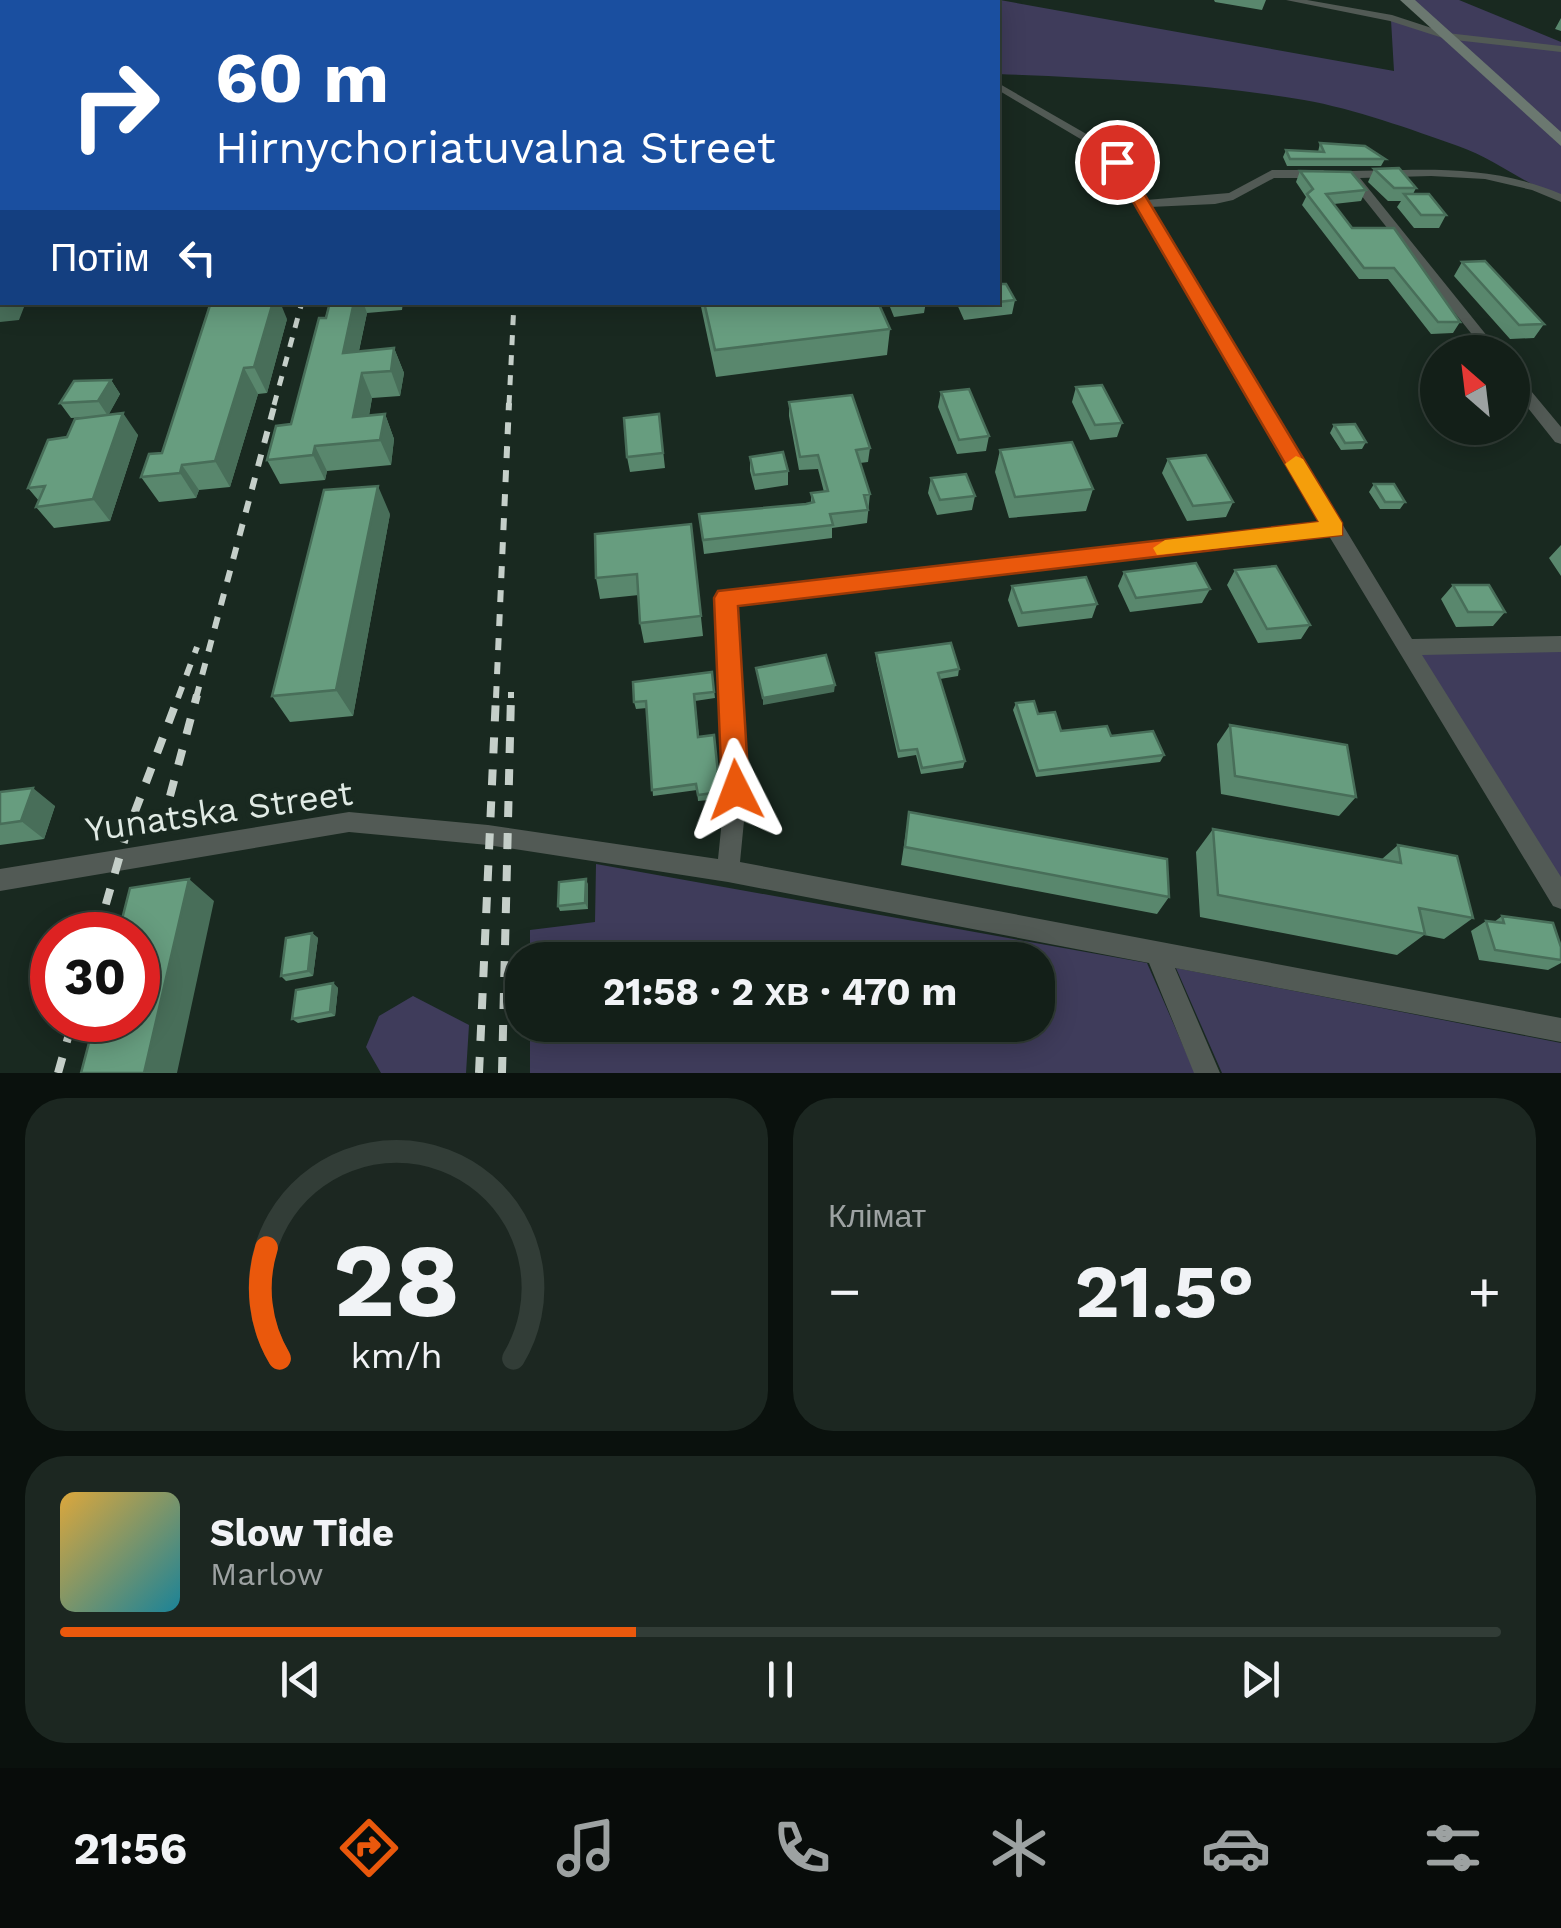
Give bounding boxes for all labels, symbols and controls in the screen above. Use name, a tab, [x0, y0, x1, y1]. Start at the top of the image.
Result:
text: 60 m	[215, 37, 389, 119]
icon: right	[50, 40, 180, 170]
pin	[1075, 120, 1160, 205]
text: Hirnychoriatuvalna Street	[215, 121, 776, 174]
icon: arrive	[1090, 135, 1145, 190]
icon: left	[170, 230, 225, 285]
text: Потім	[50, 236, 150, 280]
north arrow	[1420, 335, 1530, 445]
map controls	[1420, 335, 1530, 445]
position arrow	[684, 738, 788, 842]
street label: Yunatska Street	[83, 771, 356, 851]
speed limit sign: 30	[30, 912, 160, 1042]
text: 21:58 · 2 хв · 470 m	[603, 970, 957, 1014]
text: Клімат	[828, 1197, 926, 1235]
text: 28	[333, 1219, 460, 1341]
text: 21.5°	[1075, 1247, 1254, 1335]
text: −	[828, 1259, 861, 1323]
text: +	[1468, 1259, 1501, 1323]
text: km/h	[350, 1335, 443, 1377]
text: Slow Tide	[210, 1511, 394, 1555]
text: Marlow	[210, 1555, 324, 1593]
icon: previous	[273, 1652, 328, 1707]
icon: pause	[753, 1652, 808, 1707]
icon: next	[1233, 1652, 1288, 1707]
icon: directions	[334, 1813, 404, 1883]
icon: music	[551, 1813, 621, 1883]
icon: phone	[767, 1813, 837, 1883]
icon: climate	[984, 1813, 1054, 1883]
icon: car	[1201, 1813, 1271, 1883]
icon: filters	[1418, 1813, 1488, 1883]
text: 21:56	[73, 1822, 187, 1875]

